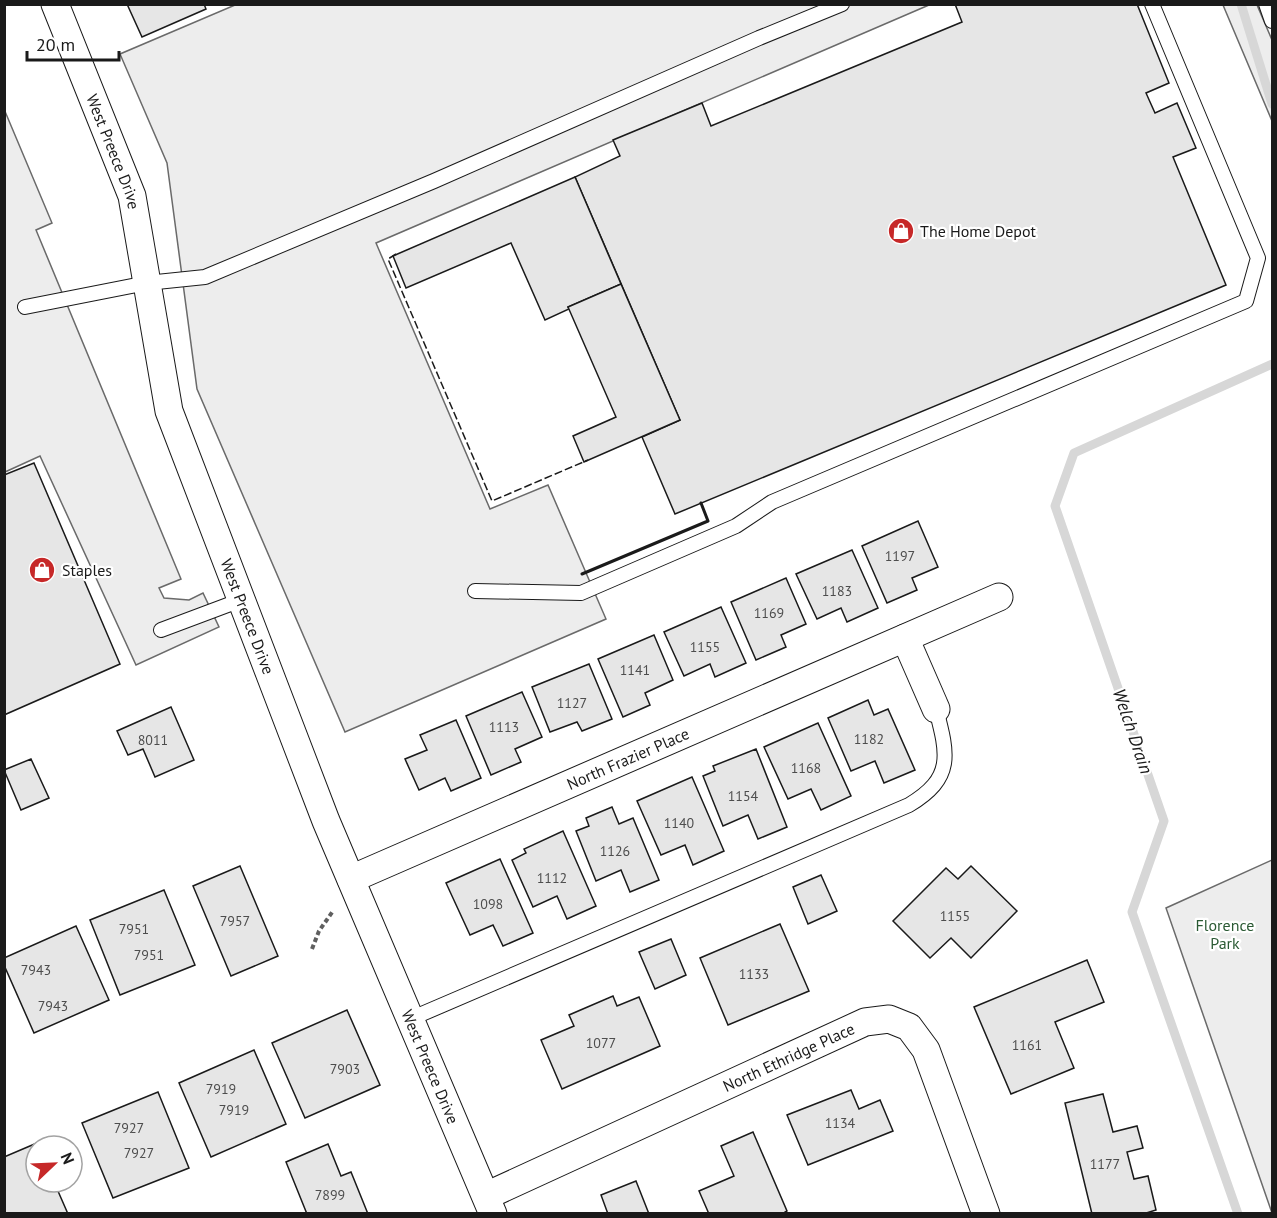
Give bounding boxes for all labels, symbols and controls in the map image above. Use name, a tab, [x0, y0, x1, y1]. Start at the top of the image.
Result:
scale bar	[27, 24, 118, 62]
text: 20 m	[36, 33, 75, 56]
street label: West Preece Drive	[82, 91, 144, 211]
shop icon: The Home Depot	[886, 216, 916, 246]
place label: The Home Depot	[920, 221, 1037, 241]
house number: 1197	[885, 547, 915, 565]
shop icon: Staples	[27, 555, 57, 585]
street label: West Preece Drive	[216, 556, 279, 677]
place label: Staples	[62, 560, 112, 580]
house number: 1183	[822, 582, 852, 600]
house number: 1169	[754, 604, 784, 622]
house number: 1155	[690, 638, 720, 656]
house number: 1141	[620, 661, 650, 679]
water label: Welch Drain	[1108, 685, 1158, 777]
house number: 1127	[557, 694, 587, 712]
house number: 1113	[489, 718, 519, 736]
street label: North Frazier Place	[564, 723, 692, 794]
house number: 1182	[854, 730, 884, 748]
house number: 8011	[138, 731, 168, 749]
house number: 1168	[791, 759, 821, 777]
house number: 1154	[728, 787, 759, 805]
house number: 1140	[664, 814, 695, 832]
house number: 1126	[600, 842, 630, 860]
house number: 1112	[537, 869, 567, 887]
house number: 1098	[473, 895, 503, 913]
house number: 1155	[940, 907, 970, 925]
house number: 7957	[220, 912, 250, 930]
park label: Florence Park	[1196, 915, 1254, 953]
house number: 7951	[119, 920, 149, 938]
house number: 7951	[134, 946, 164, 964]
house number: 7943	[21, 961, 51, 979]
house number: 1133	[739, 965, 769, 983]
house number: 7943	[38, 997, 68, 1015]
street label: West Preece Drive	[397, 1007, 463, 1127]
street label: North Ethridge Place	[720, 1018, 858, 1096]
house number: 1077	[586, 1034, 616, 1052]
house number: 1161	[1012, 1036, 1042, 1054]
house number: 7903	[330, 1060, 360, 1078]
house number: 7919	[206, 1080, 236, 1098]
house number: 7919	[219, 1101, 249, 1119]
house number: 1134	[825, 1114, 856, 1132]
house number: 7927	[114, 1119, 144, 1137]
north arrow	[24, 1134, 84, 1194]
house number: 7927	[124, 1144, 154, 1162]
text: N	[57, 1149, 79, 1167]
house number: 1177	[1090, 1155, 1120, 1173]
house number: 7899	[315, 1186, 345, 1204]

